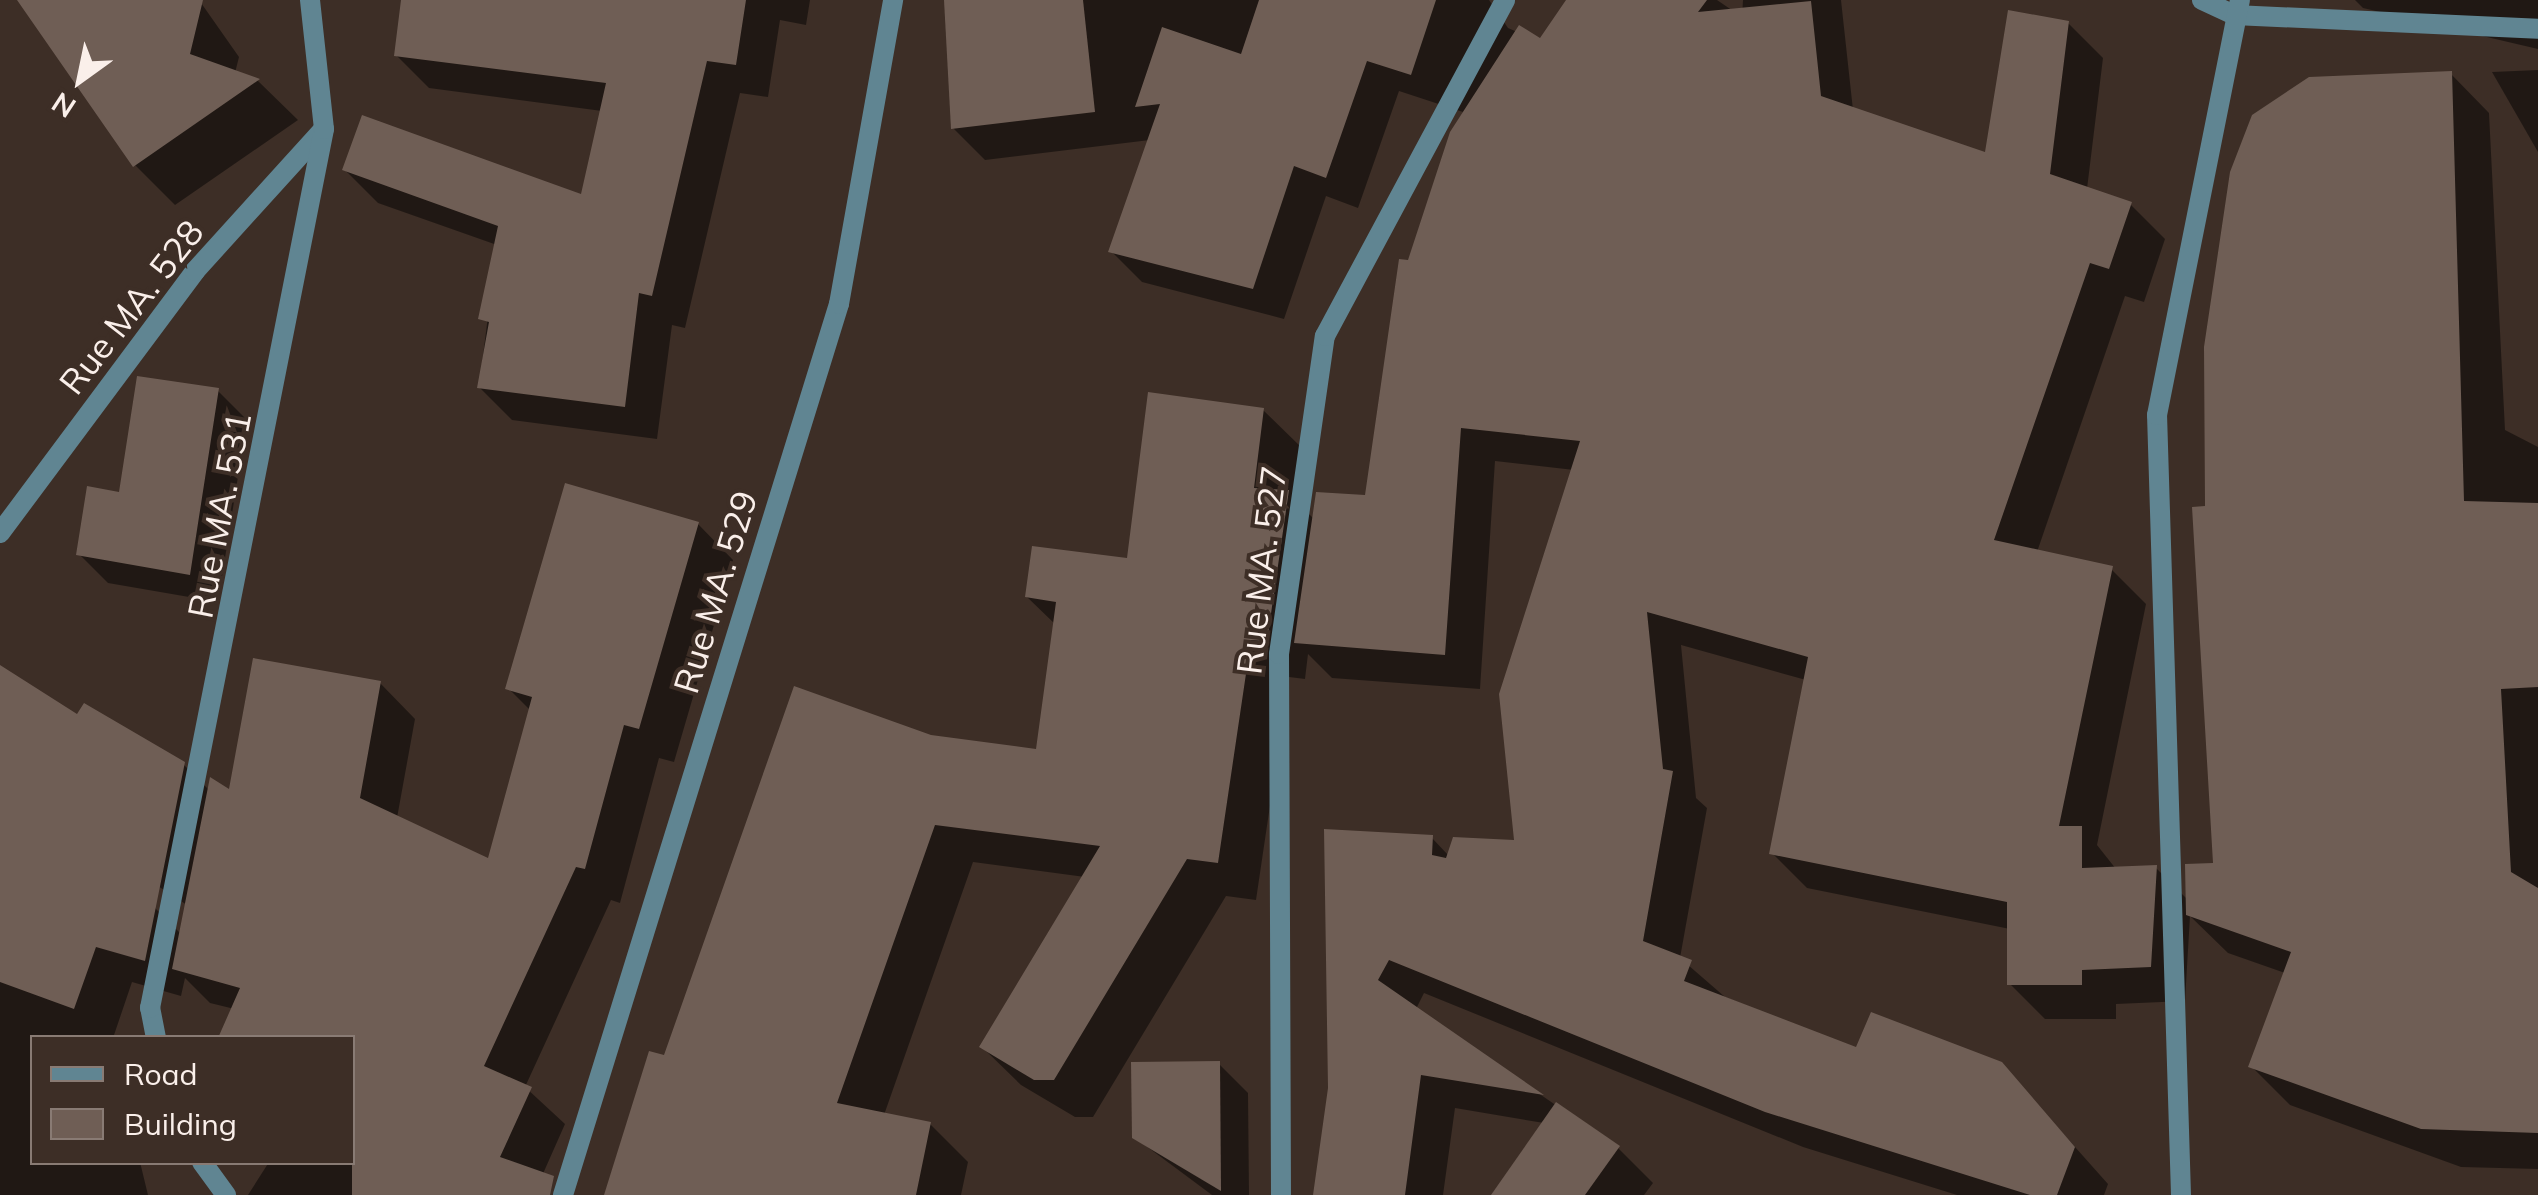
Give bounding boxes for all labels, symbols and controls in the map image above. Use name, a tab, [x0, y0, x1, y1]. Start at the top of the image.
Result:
north arrow	[30, 30, 130, 130]
text: N	[45, 85, 82, 126]
street label: Rue MA. 528	[50, 212, 212, 402]
street label: Rue MA. 531	[178, 408, 260, 622]
street label: Rue MA. 527	[1227, 464, 1295, 676]
street label: Rue MA. 529	[664, 486, 766, 698]
legend	[30, 1035, 355, 1165]
text: Road	[124, 1055, 198, 1093]
text: Building	[124, 1105, 237, 1143]

